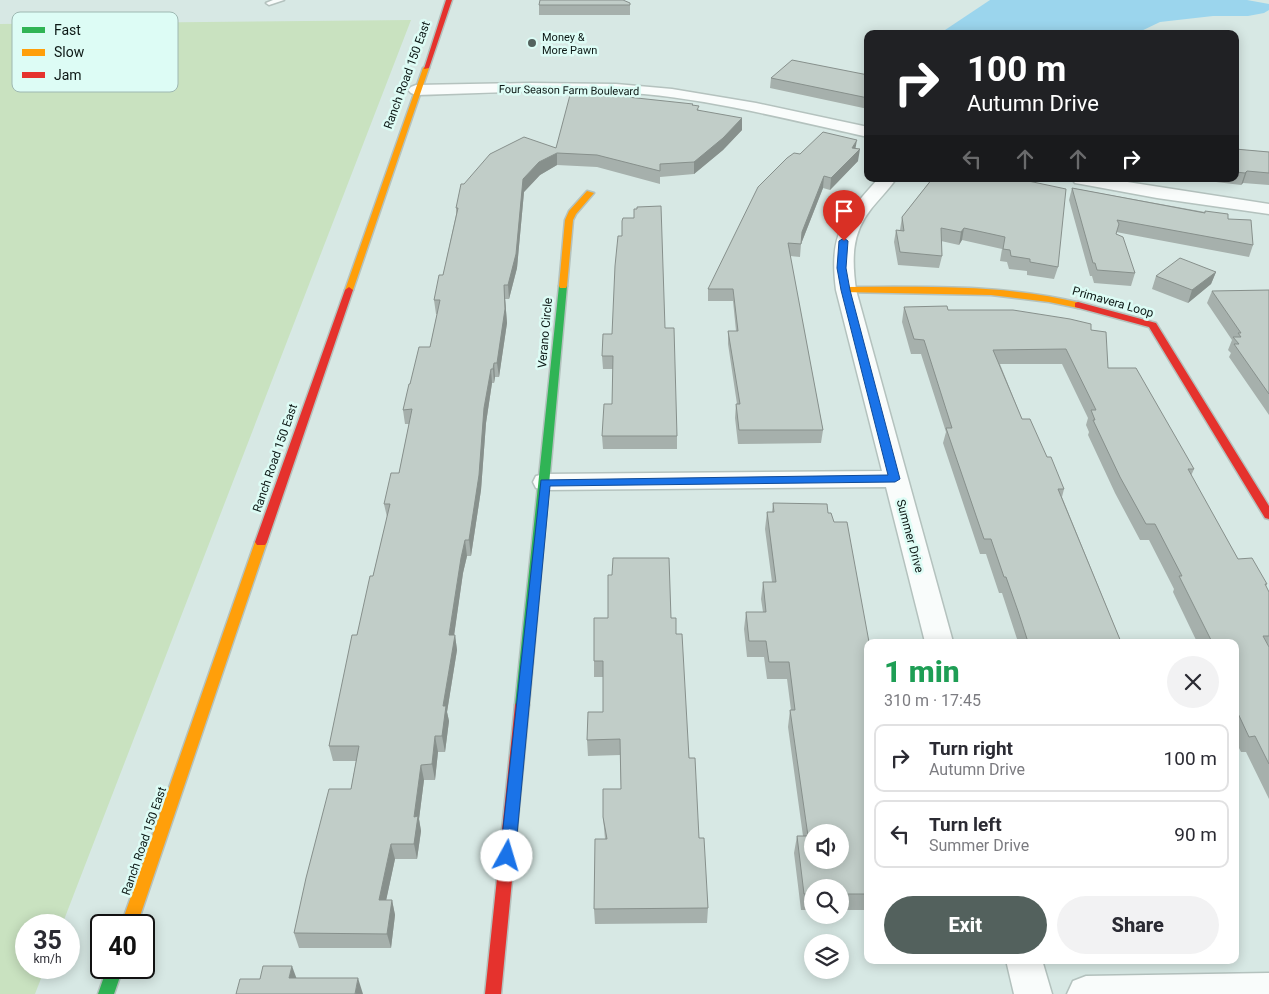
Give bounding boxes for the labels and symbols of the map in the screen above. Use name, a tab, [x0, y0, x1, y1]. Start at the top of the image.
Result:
legend	[12, 12, 178, 92]
street label: Ranch Road 150 East	[381, 19, 433, 131]
text: Fast	[54, 22, 81, 38]
place label: Money & More Pawn	[542, 31, 597, 57]
marker: Money & More Pawn	[526, 37, 538, 49]
text: Slow	[54, 44, 85, 60]
text: Jam	[54, 67, 82, 83]
street label: Four Season Farm Boulevard	[499, 83, 639, 98]
pin	[823, 190, 865, 241]
street label: Primavera Loop	[1071, 284, 1155, 320]
street label: Verano Circle	[535, 297, 555, 369]
street label: Ranch Road 150 East	[250, 402, 300, 514]
street label: Summer Drive	[894, 498, 926, 574]
street label: Ranch Road 150 East	[119, 785, 169, 897]
position arrow	[480, 829, 532, 881]
speed limit sign: 40	[90, 914, 155, 979]

